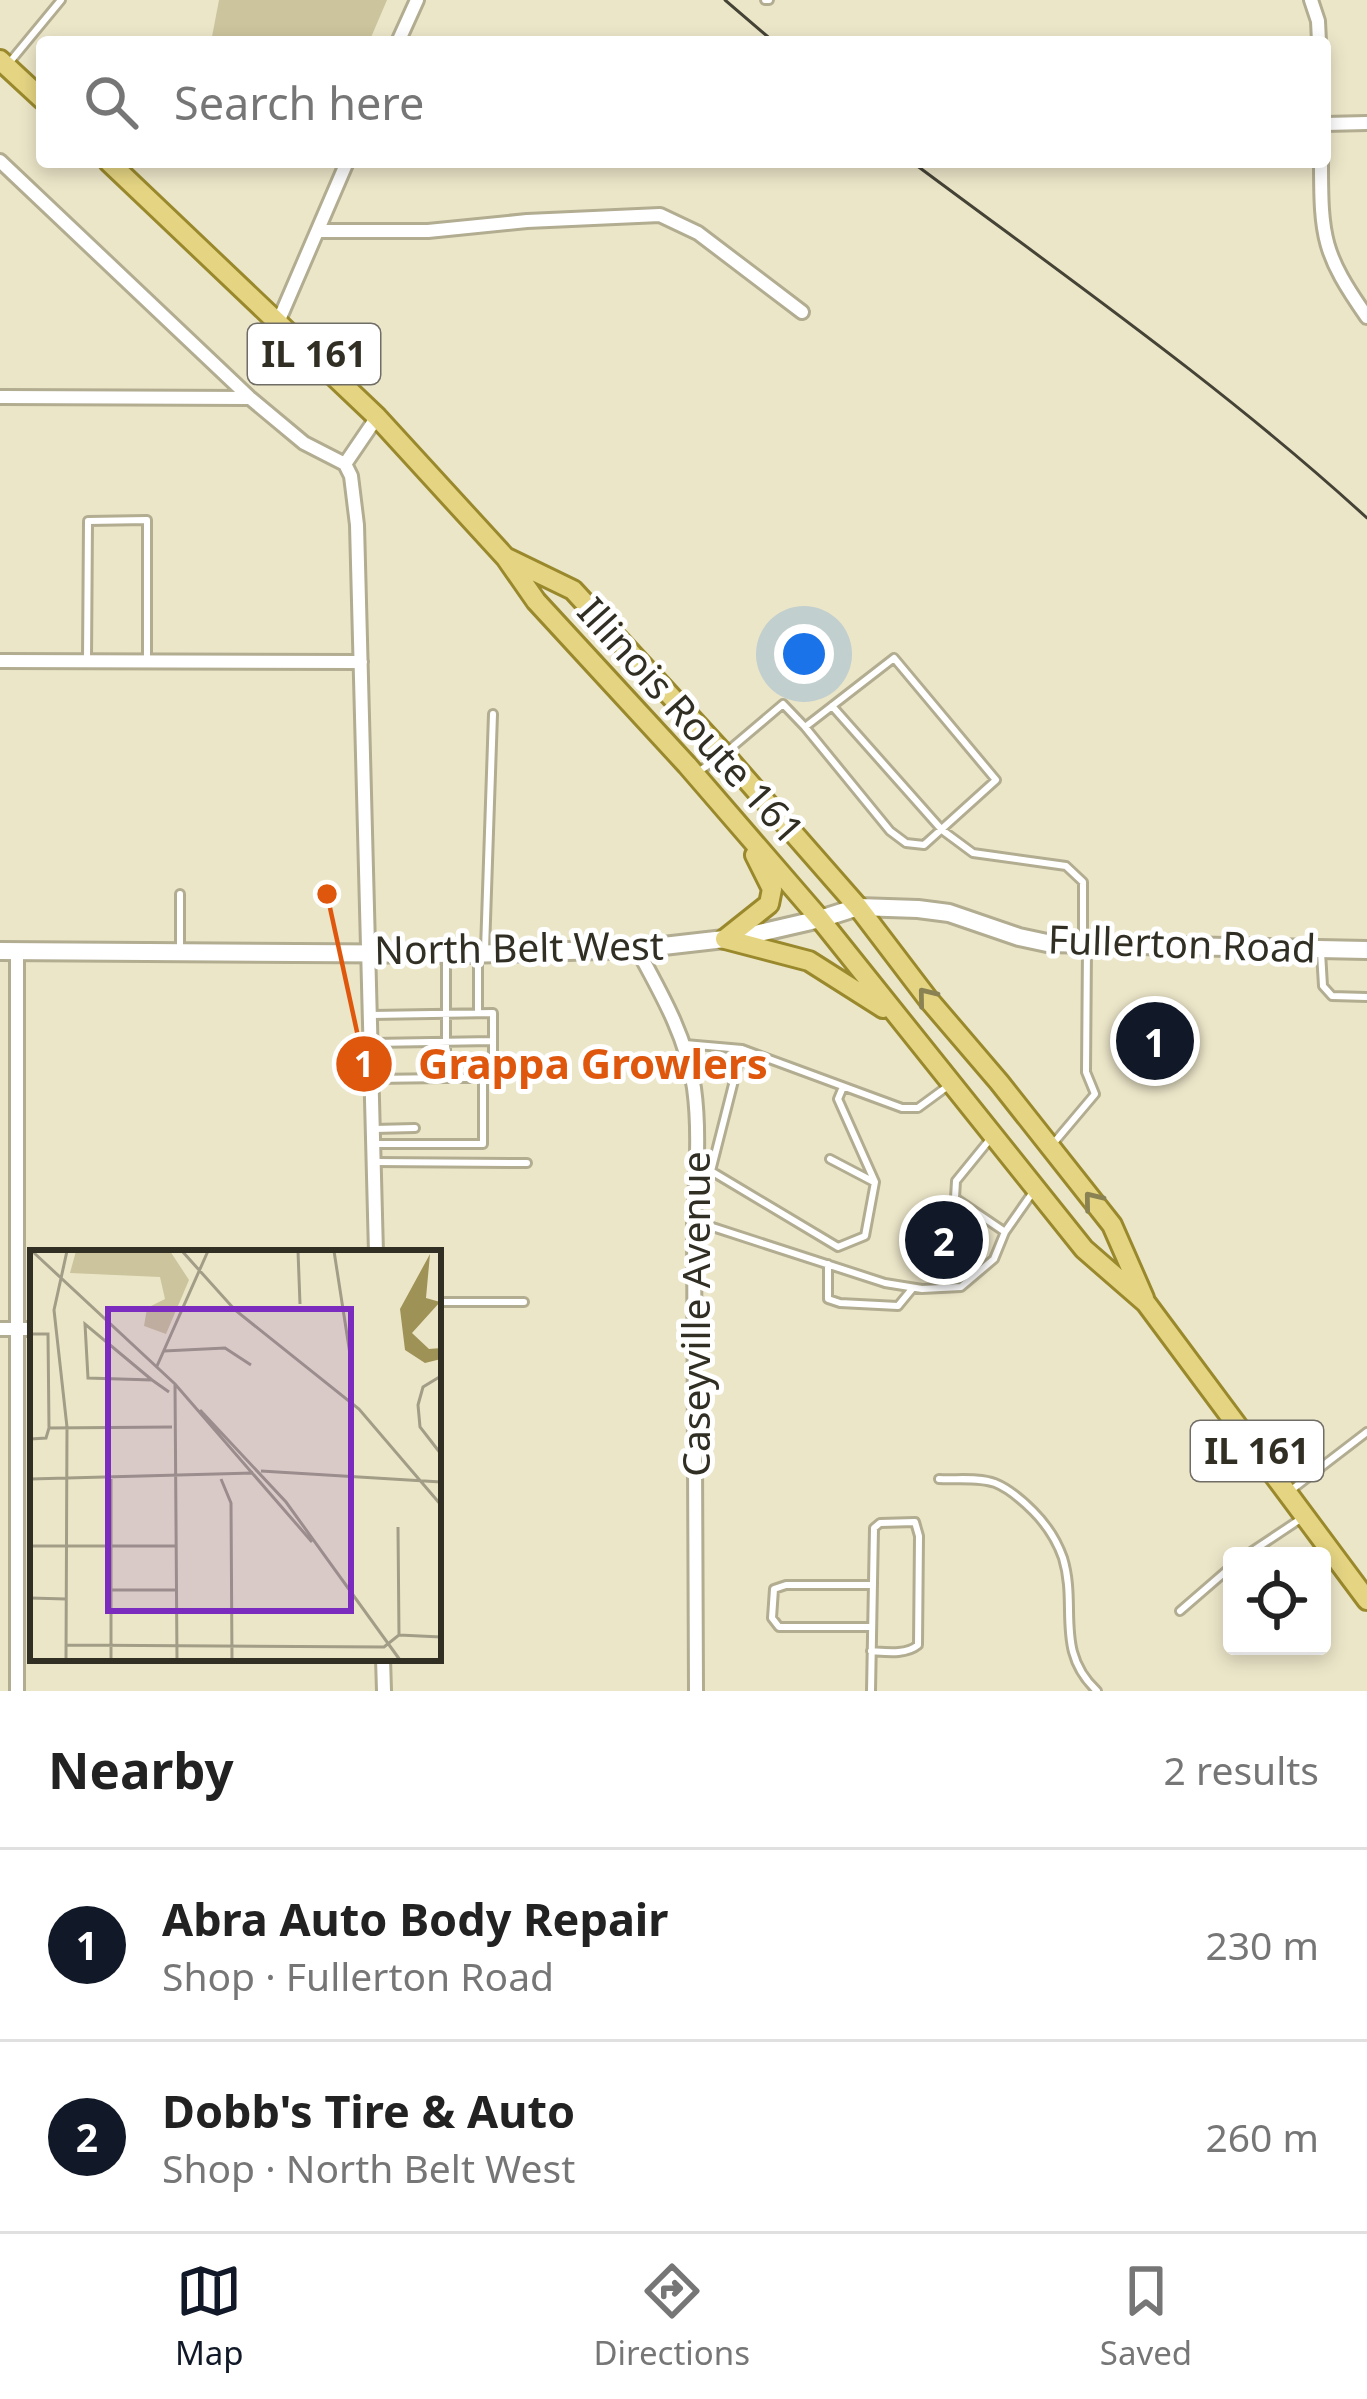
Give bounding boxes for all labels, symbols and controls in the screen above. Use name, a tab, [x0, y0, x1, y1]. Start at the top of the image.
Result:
search box	[36, 36, 1331, 168]
icon: search	[78, 69, 144, 135]
text: Search here	[174, 72, 424, 133]
road number: IL 161	[248, 324, 380, 384]
street label: Illinois Route 161	[567, 585, 817, 855]
your location	[774, 624, 834, 684]
street label: Fullerton Road	[1047, 911, 1317, 974]
street label: North Belt West	[374, 917, 664, 976]
one-way arrow	[919, 988, 940, 1010]
pin: 1	[1116, 996, 1194, 1086]
callout: Grappa Growlers	[334, 1025, 792, 1103]
text: Grappa Growlers	[418, 1034, 768, 1091]
text: 1	[354, 1039, 374, 1088]
street label: Caseyville Avenue	[668, 1151, 721, 1477]
one-way arrow	[1085, 1192, 1106, 1214]
pin: 2	[905, 1195, 983, 1285]
inset map	[30, 1250, 441, 1661]
road number: IL 161	[1191, 1421, 1323, 1481]
map controls	[1223, 1547, 1331, 1655]
button: locate	[1223, 1547, 1331, 1655]
text: Nearby	[48, 1734, 234, 1804]
text: 2 results	[1164, 1743, 1319, 1796]
text: Abra Auto Body Repair	[162, 1888, 668, 1949]
text: 1	[76, 1918, 98, 1971]
text: 230 m	[1205, 1918, 1319, 1971]
text: Shop · Fullerton Road	[162, 1949, 554, 2002]
text: Dobb's Tire & Auto	[162, 2080, 575, 2141]
text: 2	[76, 2110, 98, 2163]
text: 260 m	[1205, 2110, 1319, 2163]
text: Shop · North Belt West	[162, 2141, 575, 2194]
tab: Map	[175, 2258, 244, 2375]
tab: Directions	[593, 2258, 750, 2375]
tab: Saved	[1100, 2258, 1192, 2375]

